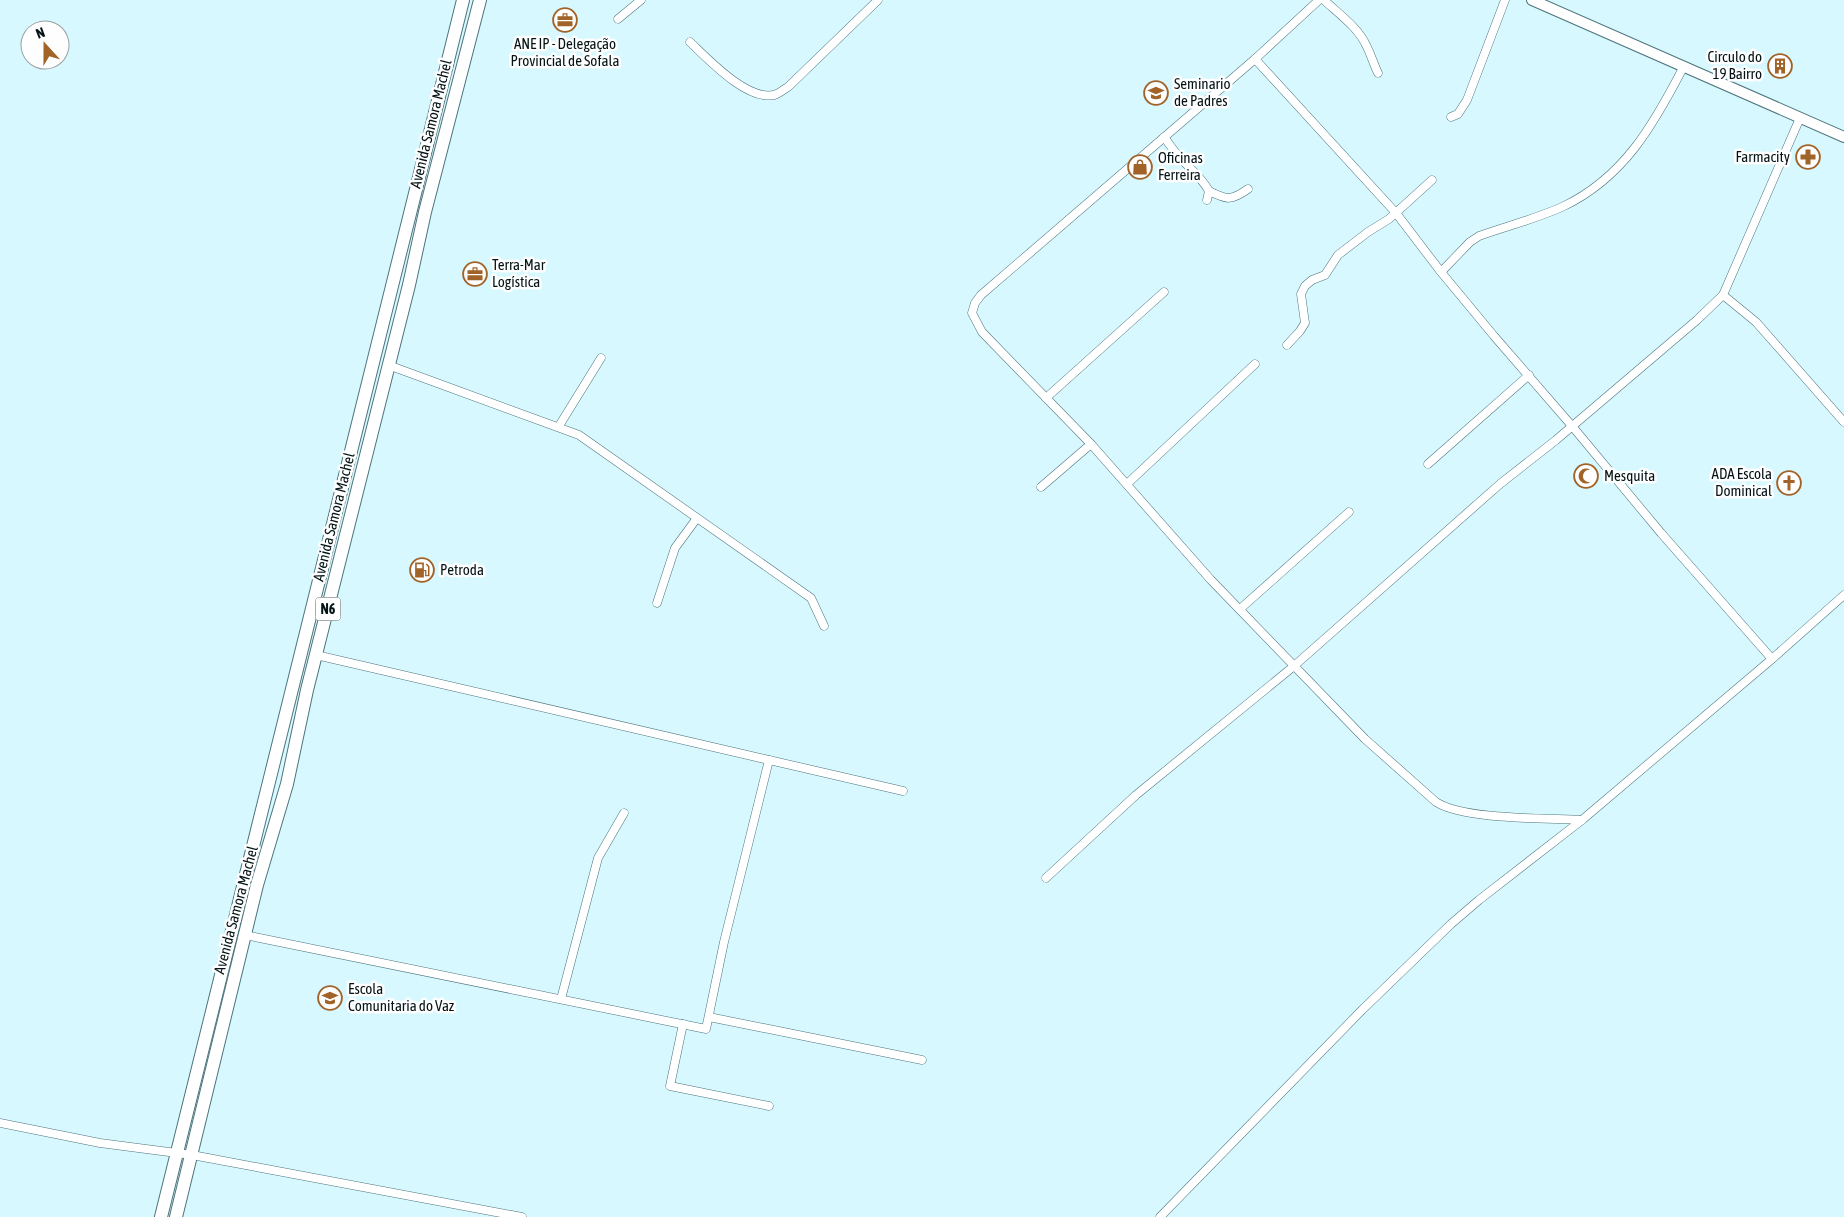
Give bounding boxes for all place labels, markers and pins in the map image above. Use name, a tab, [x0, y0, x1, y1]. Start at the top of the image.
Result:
office icon: ANE IP - Delegação Provincial de Sofala	[552, 7, 578, 33]
place label: ANE IP - Delegação Provincial de Sofala	[511, 35, 620, 69]
place label: Circulo do 19 Bairro	[1707, 48, 1762, 82]
building icon: Circulo do 19 Bairro	[1767, 53, 1793, 79]
place label: Seminario de Padres	[1174, 75, 1231, 109]
school or university icon: Seminario de Padres	[1143, 80, 1169, 106]
pharmacy icon: Farmacity	[1795, 144, 1821, 170]
place label: Farmacity	[1736, 148, 1790, 165]
place label: Oficinas Ferreira	[1158, 149, 1203, 183]
shop icon: Oficinas Ferreira	[1127, 154, 1153, 180]
place label: Terra-Mar Logística	[492, 256, 546, 290]
office icon: Terra-Mar Logística	[462, 261, 488, 287]
mosque icon: Mesquita	[1573, 463, 1599, 489]
place label: ADA Escola Dominical	[1712, 465, 1772, 499]
place label: Mesquita	[1604, 467, 1655, 484]
church icon: ADA Escola Dominical	[1776, 470, 1802, 496]
fuel station icon: Petroda	[409, 557, 435, 583]
place label: Petroda	[440, 561, 484, 578]
place label: Escola Comunitaria do Vaz	[348, 980, 455, 1014]
school or university icon: Escola Comunitaria do Vaz	[317, 985, 343, 1011]

